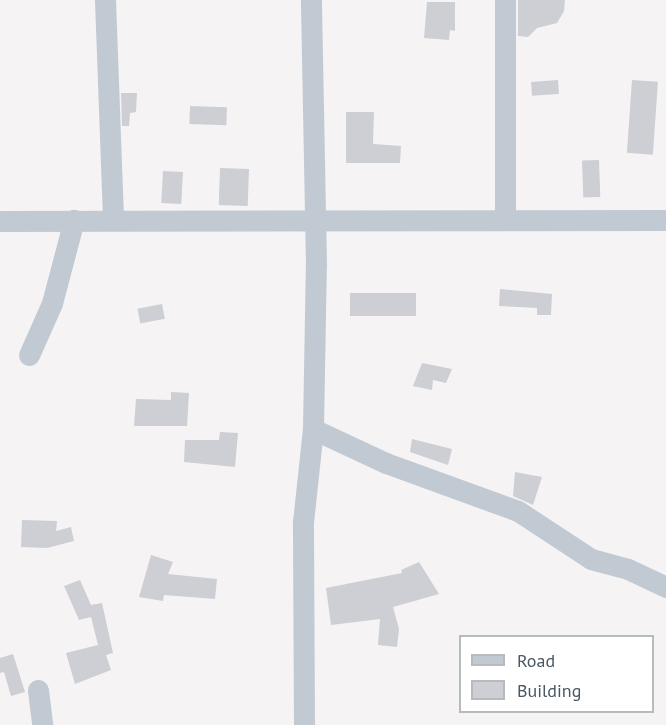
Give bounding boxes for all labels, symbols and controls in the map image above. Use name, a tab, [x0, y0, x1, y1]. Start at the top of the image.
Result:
legend	[459, 635, 654, 713]
text: Road	[517, 649, 555, 672]
text: Building	[517, 679, 581, 702]

